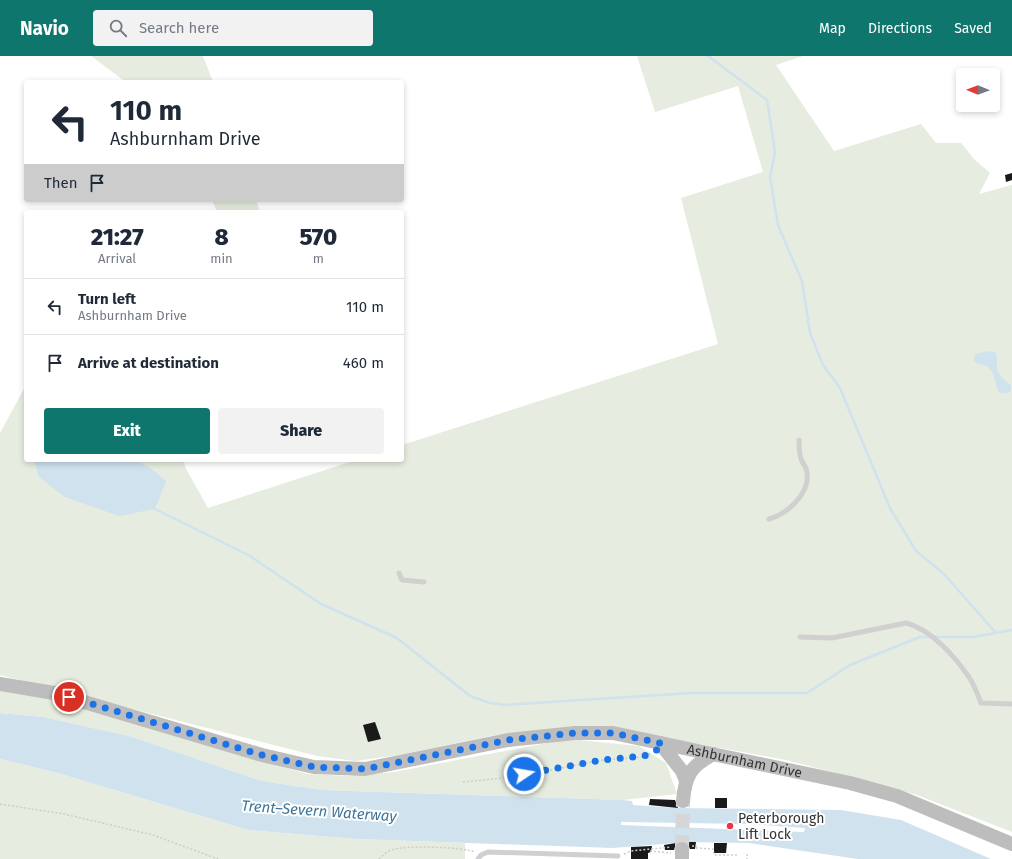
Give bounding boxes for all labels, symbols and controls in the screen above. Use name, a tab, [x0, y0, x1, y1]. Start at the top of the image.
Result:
search box	[93, 10, 373, 46]
text: Navio	[20, 17, 69, 40]
icon: search	[107, 17, 129, 39]
text: Search here	[139, 19, 219, 37]
text: Map	[819, 20, 846, 37]
text: Directions	[868, 20, 932, 37]
text: Saved	[954, 20, 992, 37]
north arrow	[956, 68, 1000, 112]
map controls	[956, 68, 1000, 112]
text: 110 m	[110, 94, 182, 127]
icon: left	[44, 96, 96, 148]
text: Ashburnham Drive	[110, 128, 261, 150]
icon: arrive	[86, 172, 108, 194]
text: Then	[44, 174, 78, 192]
text: 21:27	[91, 223, 144, 251]
text: 8	[214, 223, 229, 251]
text: 570	[299, 223, 337, 251]
text: Arrival	[98, 251, 136, 266]
text: min	[210, 251, 233, 266]
text: m	[313, 251, 324, 266]
text: Turn left	[78, 290, 136, 308]
icon: left	[44, 296, 66, 318]
text: 110 m	[346, 298, 384, 316]
text: Ashburnham Drive	[78, 308, 187, 323]
icon: arrive	[44, 352, 66, 374]
text: Arrive at destination	[78, 354, 219, 372]
text: 460 m	[343, 354, 384, 372]
button: Exit	[44, 408, 210, 454]
button: Share	[218, 408, 384, 454]
pin	[52, 680, 86, 714]
icon: arrive	[58, 686, 80, 708]
street label: Ashburnham Drive	[685, 741, 804, 782]
position arrow	[503, 753, 545, 795]
water label: Trent–Severn Waterway	[241, 797, 398, 825]
place label: Peterborough Lift Lock	[738, 810, 825, 843]
marker: Peterborough Lift Lock	[725, 821, 735, 831]

